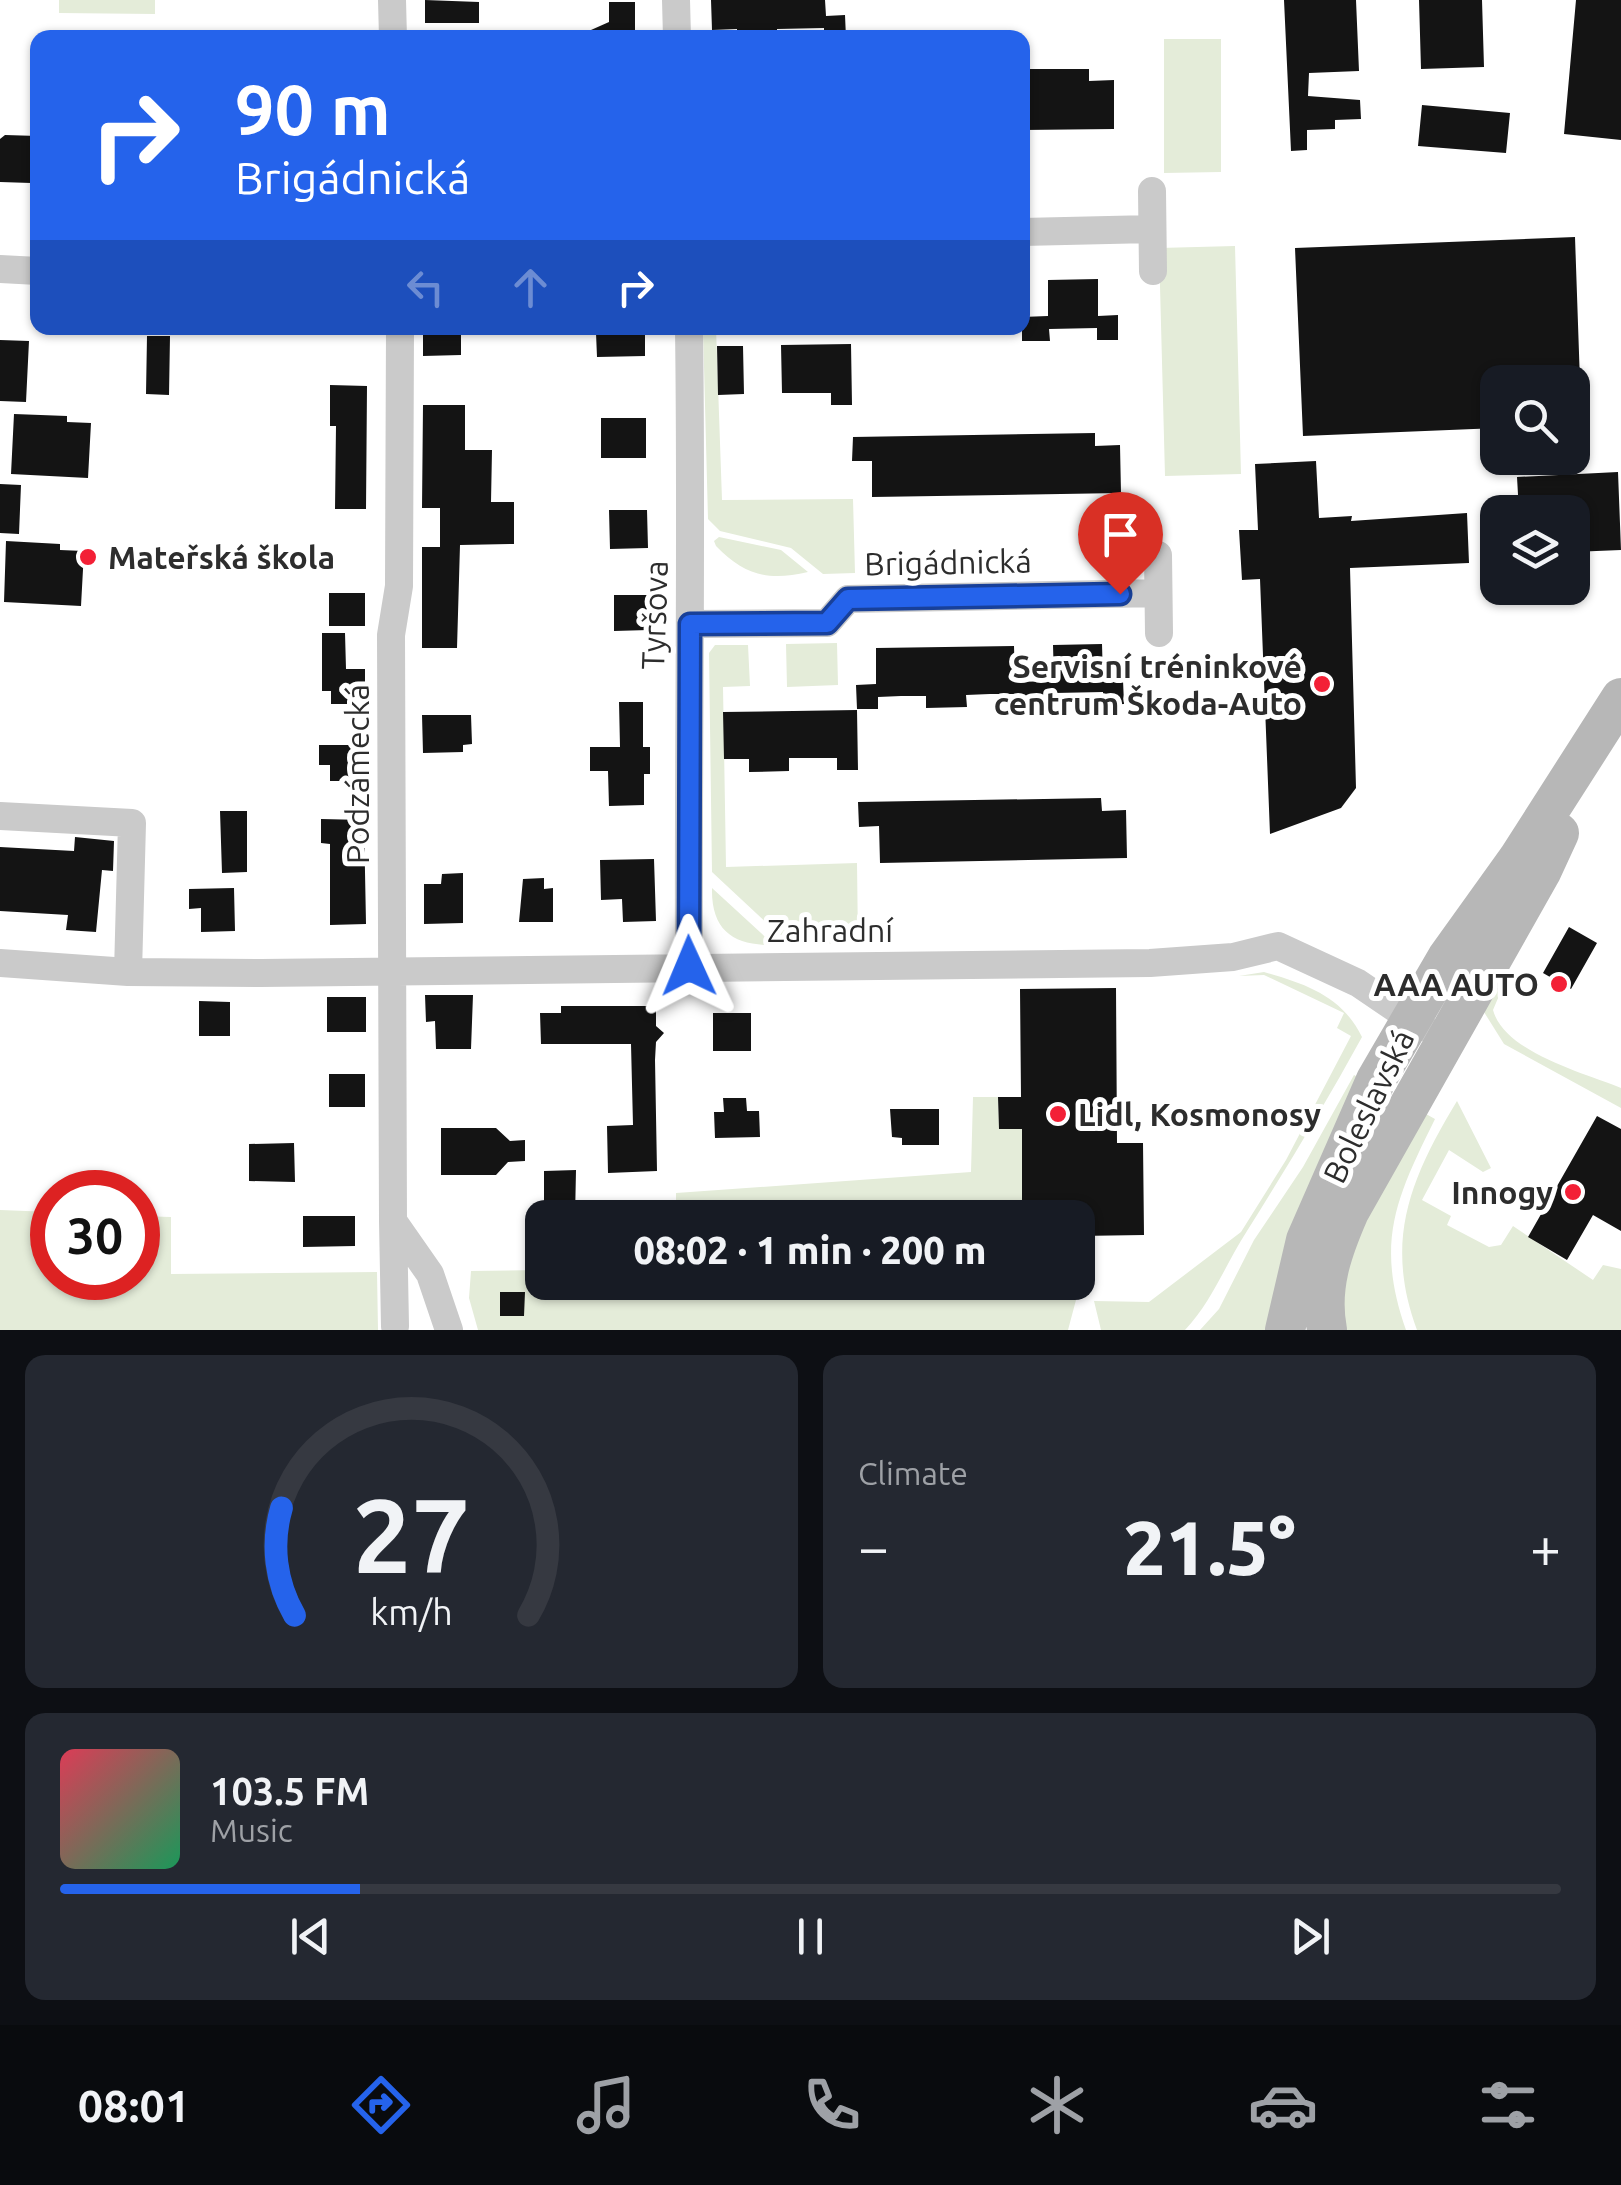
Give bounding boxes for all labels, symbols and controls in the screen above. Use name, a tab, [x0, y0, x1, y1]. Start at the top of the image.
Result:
icon: right	[70, 70, 200, 200]
text: 90 m	[235, 70, 391, 148]
text: Brigádnická	[235, 152, 470, 203]
icon: left	[398, 260, 453, 315]
icon: ahead	[503, 260, 558, 315]
icon: right	[608, 260, 663, 315]
map controls	[1480, 365, 1590, 605]
button: search	[1480, 365, 1590, 475]
pin	[1078, 492, 1163, 595]
button: layers	[1480, 495, 1590, 605]
icon: arrive	[1093, 507, 1148, 562]
place label: Mateřská škola	[108, 539, 335, 575]
street label: Brigádnická	[864, 543, 1032, 581]
marker: Mateřská škola	[77, 546, 99, 568]
street label: Tyršova	[634, 560, 674, 670]
place label: Servisní tréninkové centrum Škoda-Auto	[994, 648, 1302, 721]
marker: Servisní tréninkové centrum Škoda-Auto	[1311, 673, 1333, 695]
street label: Podzámecká	[339, 684, 375, 864]
street label: Zahradní	[767, 912, 894, 948]
position arrow	[637, 914, 741, 1018]
place label: AAA AUTO	[1373, 966, 1539, 1002]
marker: AAA AUTO	[1548, 973, 1570, 995]
street label: Boleslavská	[1315, 1024, 1421, 1188]
place label: Lidl, Kosmonosy	[1078, 1096, 1321, 1132]
marker: Lidl, Kosmonosy	[1047, 1103, 1069, 1125]
speed limit sign: 30	[30, 1170, 160, 1300]
place label: Innogy	[1451, 1174, 1553, 1210]
marker: Innogy	[1562, 1181, 1584, 1203]
text: 08:02 · 1 min · 200 m	[633, 1229, 987, 1271]
text: Climate	[858, 1455, 968, 1491]
text: 27	[353, 1476, 470, 1593]
text: 21.5°	[1123, 1505, 1296, 1589]
text: −	[858, 1516, 889, 1577]
text: +	[1530, 1516, 1561, 1577]
text: km/h	[370, 1592, 453, 1632]
text: 103.5 FM	[210, 1770, 369, 1812]
text: Music	[210, 1812, 293, 1848]
icon: previous	[283, 1909, 338, 1964]
icon: pause	[783, 1909, 838, 1964]
icon: next	[1283, 1909, 1338, 1964]
icon: directions	[346, 2070, 416, 2140]
icon: music	[571, 2070, 641, 2140]
icon: phone	[797, 2070, 867, 2140]
icon: climate	[1022, 2070, 1092, 2140]
icon: car	[1248, 2070, 1318, 2140]
icon: filters	[1473, 2070, 1543, 2140]
text: 08:01	[78, 2080, 190, 2131]

